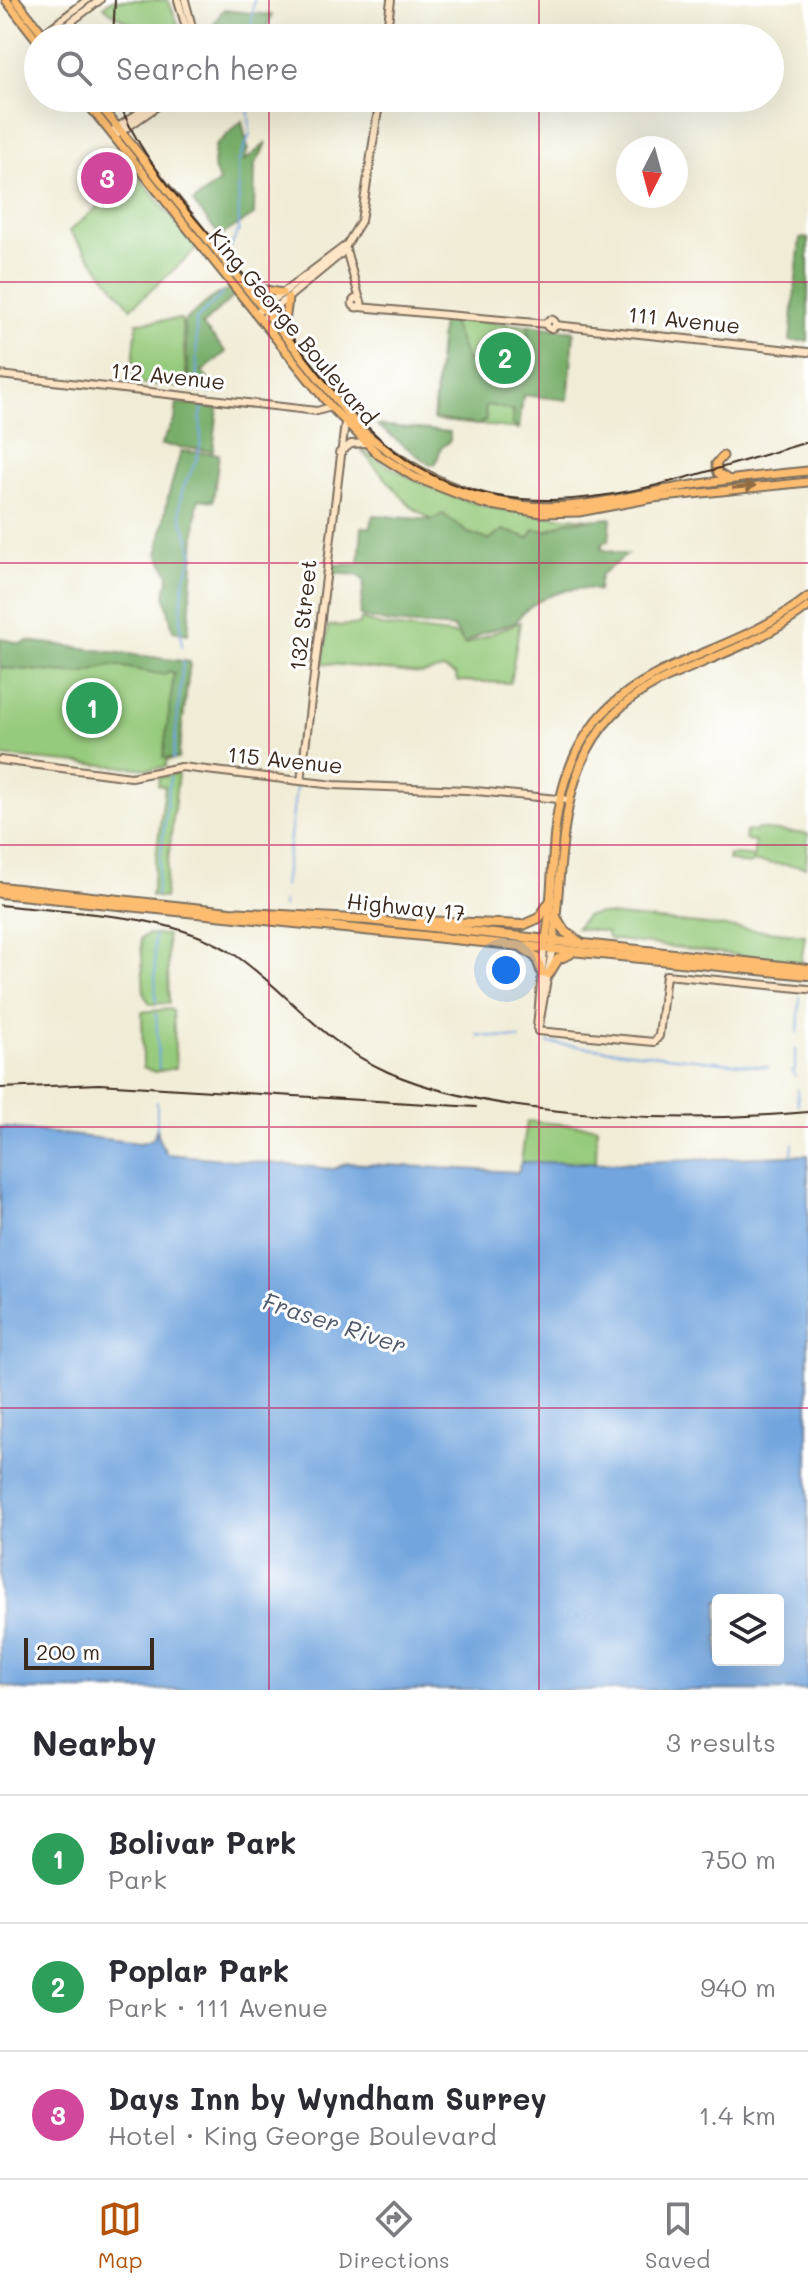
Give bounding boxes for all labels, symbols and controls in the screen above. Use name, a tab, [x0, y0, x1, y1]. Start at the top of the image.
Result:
search box	[24, 24, 784, 112]
icon: search	[52, 46, 96, 90]
text: Search here	[116, 48, 299, 88]
north arrow	[616, 136, 688, 208]
pin: 3	[81, 148, 133, 208]
street label: King George Boulevard	[203, 222, 384, 431]
street label: 111 Avenue	[627, 299, 742, 340]
pin: 2	[479, 328, 531, 388]
street label: 112 Avenue	[109, 355, 227, 396]
one-way arrow	[732, 480, 757, 493]
street label: 132 Street	[282, 558, 323, 672]
pin: 1	[66, 678, 118, 738]
street label: 115 Avenue	[226, 739, 344, 780]
street label: Highway 17	[345, 886, 467, 927]
your location	[486, 950, 526, 990]
water label: Fraser River	[259, 1285, 410, 1360]
map controls	[712, 1594, 784, 1666]
button: layers	[712, 1594, 784, 1666]
scale bar	[24, 1634, 154, 1670]
text: 200 m	[36, 1637, 100, 1666]
text: Nearby	[32, 1720, 157, 1765]
text: 3 results	[666, 1725, 776, 1759]
text: Bolivar Park	[108, 1822, 297, 1862]
text: 1	[52, 1842, 64, 1876]
text: 750 m	[701, 1842, 776, 1876]
text: Park	[108, 1862, 167, 1896]
text: Poplar Park	[108, 1950, 289, 1990]
text: 2	[51, 1970, 65, 2004]
text: 940 m	[700, 1970, 776, 2004]
text: Park · 111 Avenue	[108, 1990, 328, 2024]
text: Days Inn by Wyndham Surrey	[108, 2078, 547, 2118]
text: 3	[50, 2098, 66, 2132]
text: 1.4 km	[699, 2098, 776, 2132]
text: Hotel · King George Boulevard	[108, 2118, 497, 2152]
tab: Map	[98, 2197, 143, 2274]
tab: Directions	[338, 2197, 450, 2274]
tab: Saved	[645, 2197, 710, 2274]

